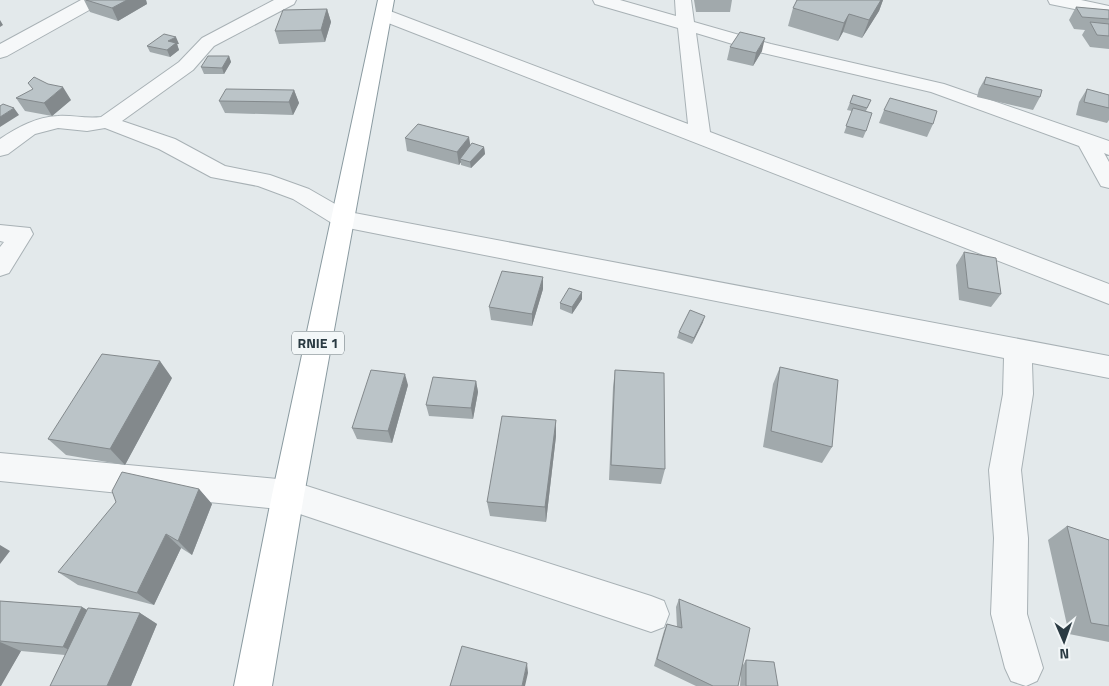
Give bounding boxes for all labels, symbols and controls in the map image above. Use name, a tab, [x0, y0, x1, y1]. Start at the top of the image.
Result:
road number: RNIE 1	[292, 332, 344, 354]
north arrow	[1039, 616, 1089, 666]
text: N	[1059, 644, 1070, 665]

